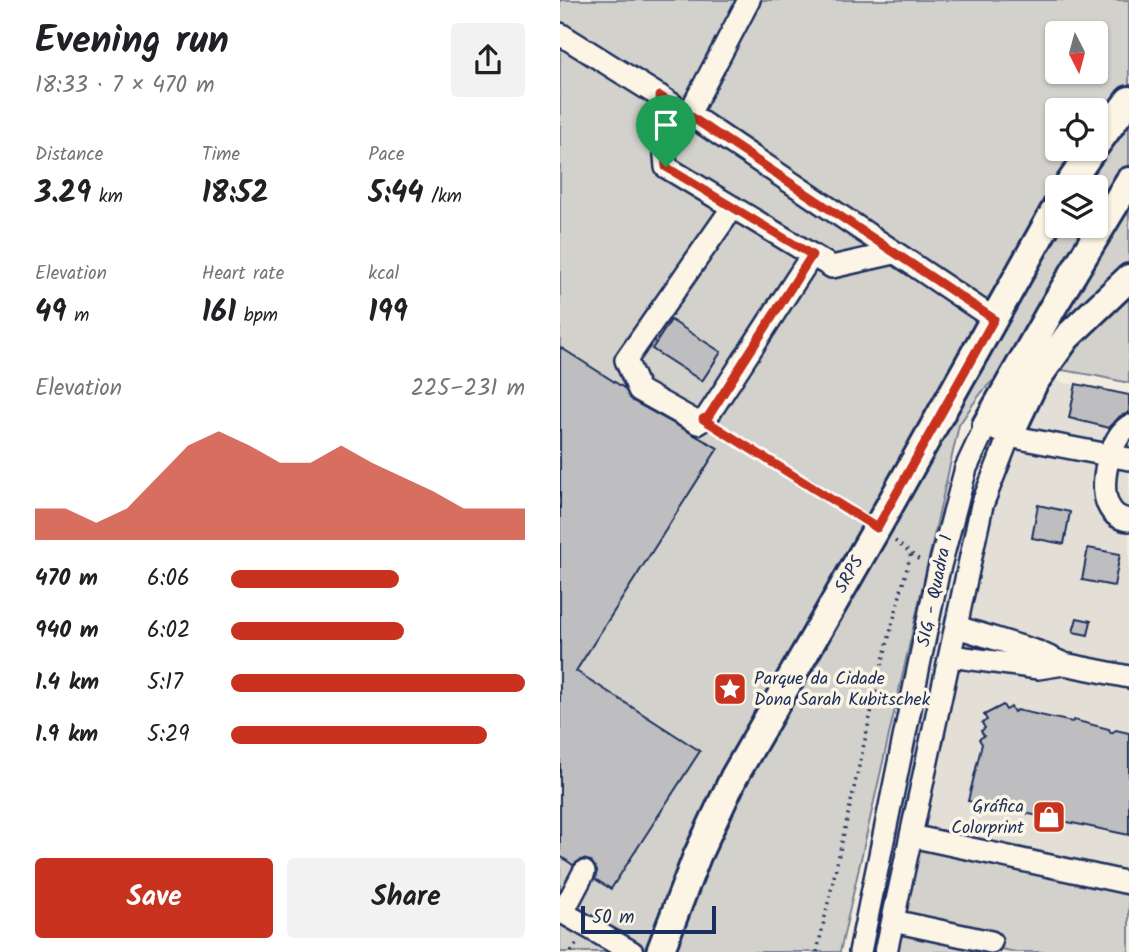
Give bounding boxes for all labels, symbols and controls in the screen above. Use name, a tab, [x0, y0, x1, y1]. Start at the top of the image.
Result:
text: Evening run	[35, 12, 229, 72]
north arrow	[1045, 21, 1108, 84]
map controls	[1045, 21, 1108, 238]
button: share	[451, 23, 525, 97]
text: 18:33 · 7 × 470 m	[35, 68, 214, 104]
pin	[636, 95, 696, 167]
button: locate	[1045, 98, 1108, 161]
icon: arrive	[647, 106, 685, 144]
text: Distance	[35, 140, 103, 170]
text: Time	[202, 140, 240, 170]
text: Pace	[368, 140, 405, 170]
text: 3.29	[35, 170, 91, 218]
text: 18:52	[202, 170, 268, 218]
text: 5:44	[368, 170, 424, 218]
button: layers	[1045, 175, 1108, 238]
text: km	[91, 182, 123, 212]
text: /km	[424, 182, 462, 212]
text: Elevation	[35, 259, 107, 289]
text: Heart rate	[202, 259, 284, 289]
text: kcal	[368, 259, 399, 289]
text: 49	[35, 289, 67, 337]
text: 161	[202, 289, 236, 337]
text: 199	[368, 289, 408, 337]
text: m	[67, 301, 89, 331]
text: bpm	[236, 301, 278, 331]
text: Elevation	[35, 371, 122, 407]
text: 225–231 m	[411, 371, 525, 407]
street label: SIG - Quadra 1	[910, 532, 962, 650]
street label: SRPS	[828, 550, 873, 599]
text: 470 m	[35, 561, 98, 597]
text: 6:06	[147, 561, 190, 597]
text: 940 m	[35, 613, 99, 649]
text: 6:02	[147, 613, 190, 649]
text: 1.4 km	[35, 665, 99, 701]
text: 5:17	[147, 665, 183, 701]
place label: Parque da Cidade Dona Sarah Kubitschek	[754, 665, 931, 715]
place icon: Parque da Cidade Dona Sarah Kubitschek	[711, 670, 749, 708]
text: 1.9 km	[35, 717, 98, 753]
text: 5:29	[147, 717, 190, 753]
place label: Gráfica Colorprint	[951, 793, 1025, 843]
shop icon: Gráfica Colorprint	[1030, 798, 1068, 836]
button: Save	[35, 858, 273, 938]
button: Share	[287, 858, 525, 938]
scale bar	[581, 903, 716, 935]
text: 50 m	[592, 903, 634, 933]

